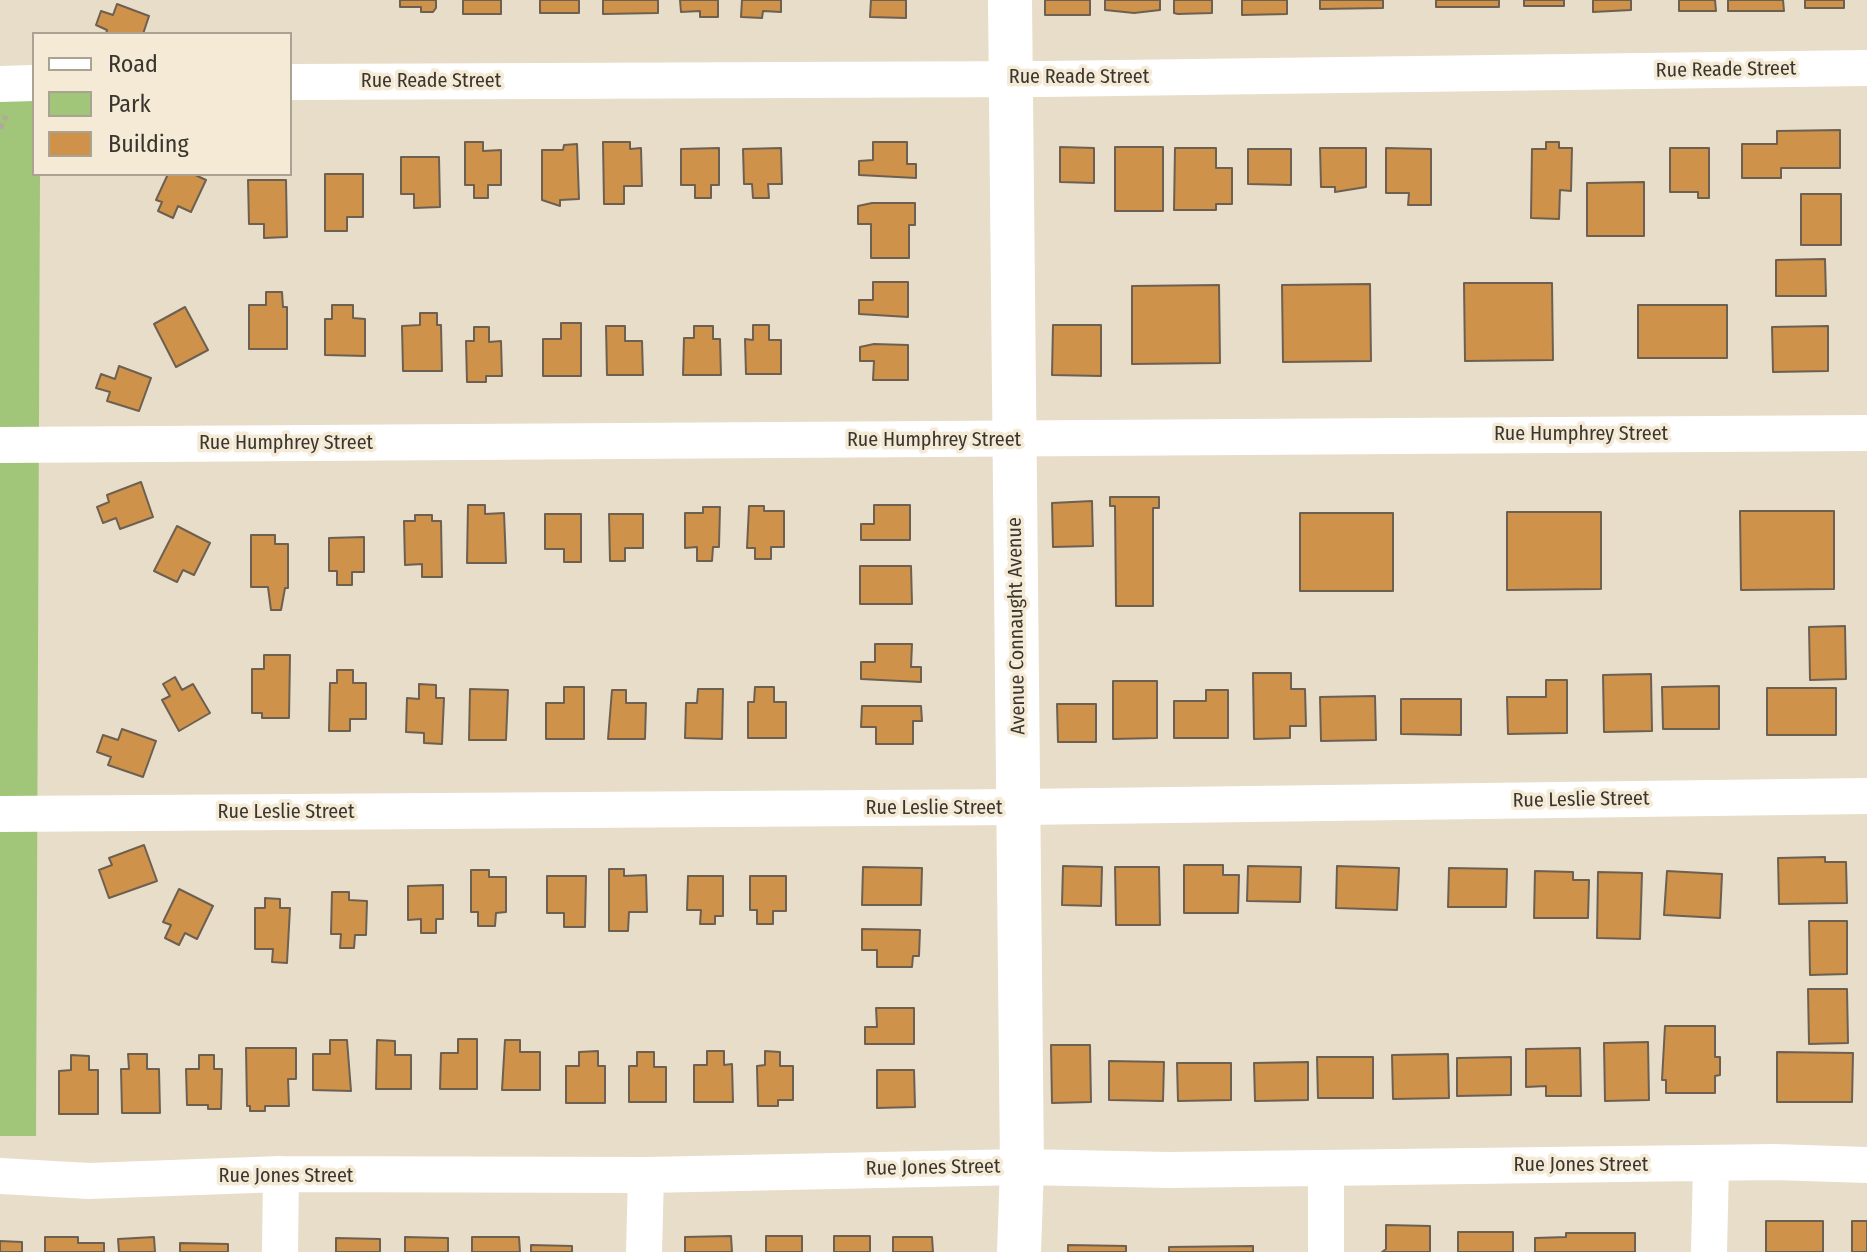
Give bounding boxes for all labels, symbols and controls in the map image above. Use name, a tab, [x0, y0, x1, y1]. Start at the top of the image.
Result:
legend	[32, 32, 292, 176]
text: Road	[108, 50, 158, 78]
street label: Rue Reade Street	[1656, 57, 1796, 83]
street label: Rue Reade Street	[1009, 65, 1149, 89]
street label: Rue Reade Street	[361, 69, 501, 93]
text: Park	[108, 90, 151, 118]
text: Building	[108, 130, 189, 158]
street label: Rue Humphrey Street	[1494, 422, 1668, 446]
street label: Rue Humphrey Street	[847, 428, 1021, 452]
street label: Rue Humphrey Street	[199, 431, 373, 455]
street label: Avenue Connaught Avenue	[1003, 517, 1031, 735]
street label: Rue Leslie Street	[1512, 787, 1650, 813]
street label: Rue Leslie Street	[866, 796, 1002, 820]
street label: Rue Leslie Street	[218, 800, 354, 824]
street label: Rue Jones Street	[1514, 1153, 1648, 1177]
street label: Rue Jones Street	[865, 1155, 1001, 1181]
street label: Rue Jones Street	[219, 1164, 353, 1188]

